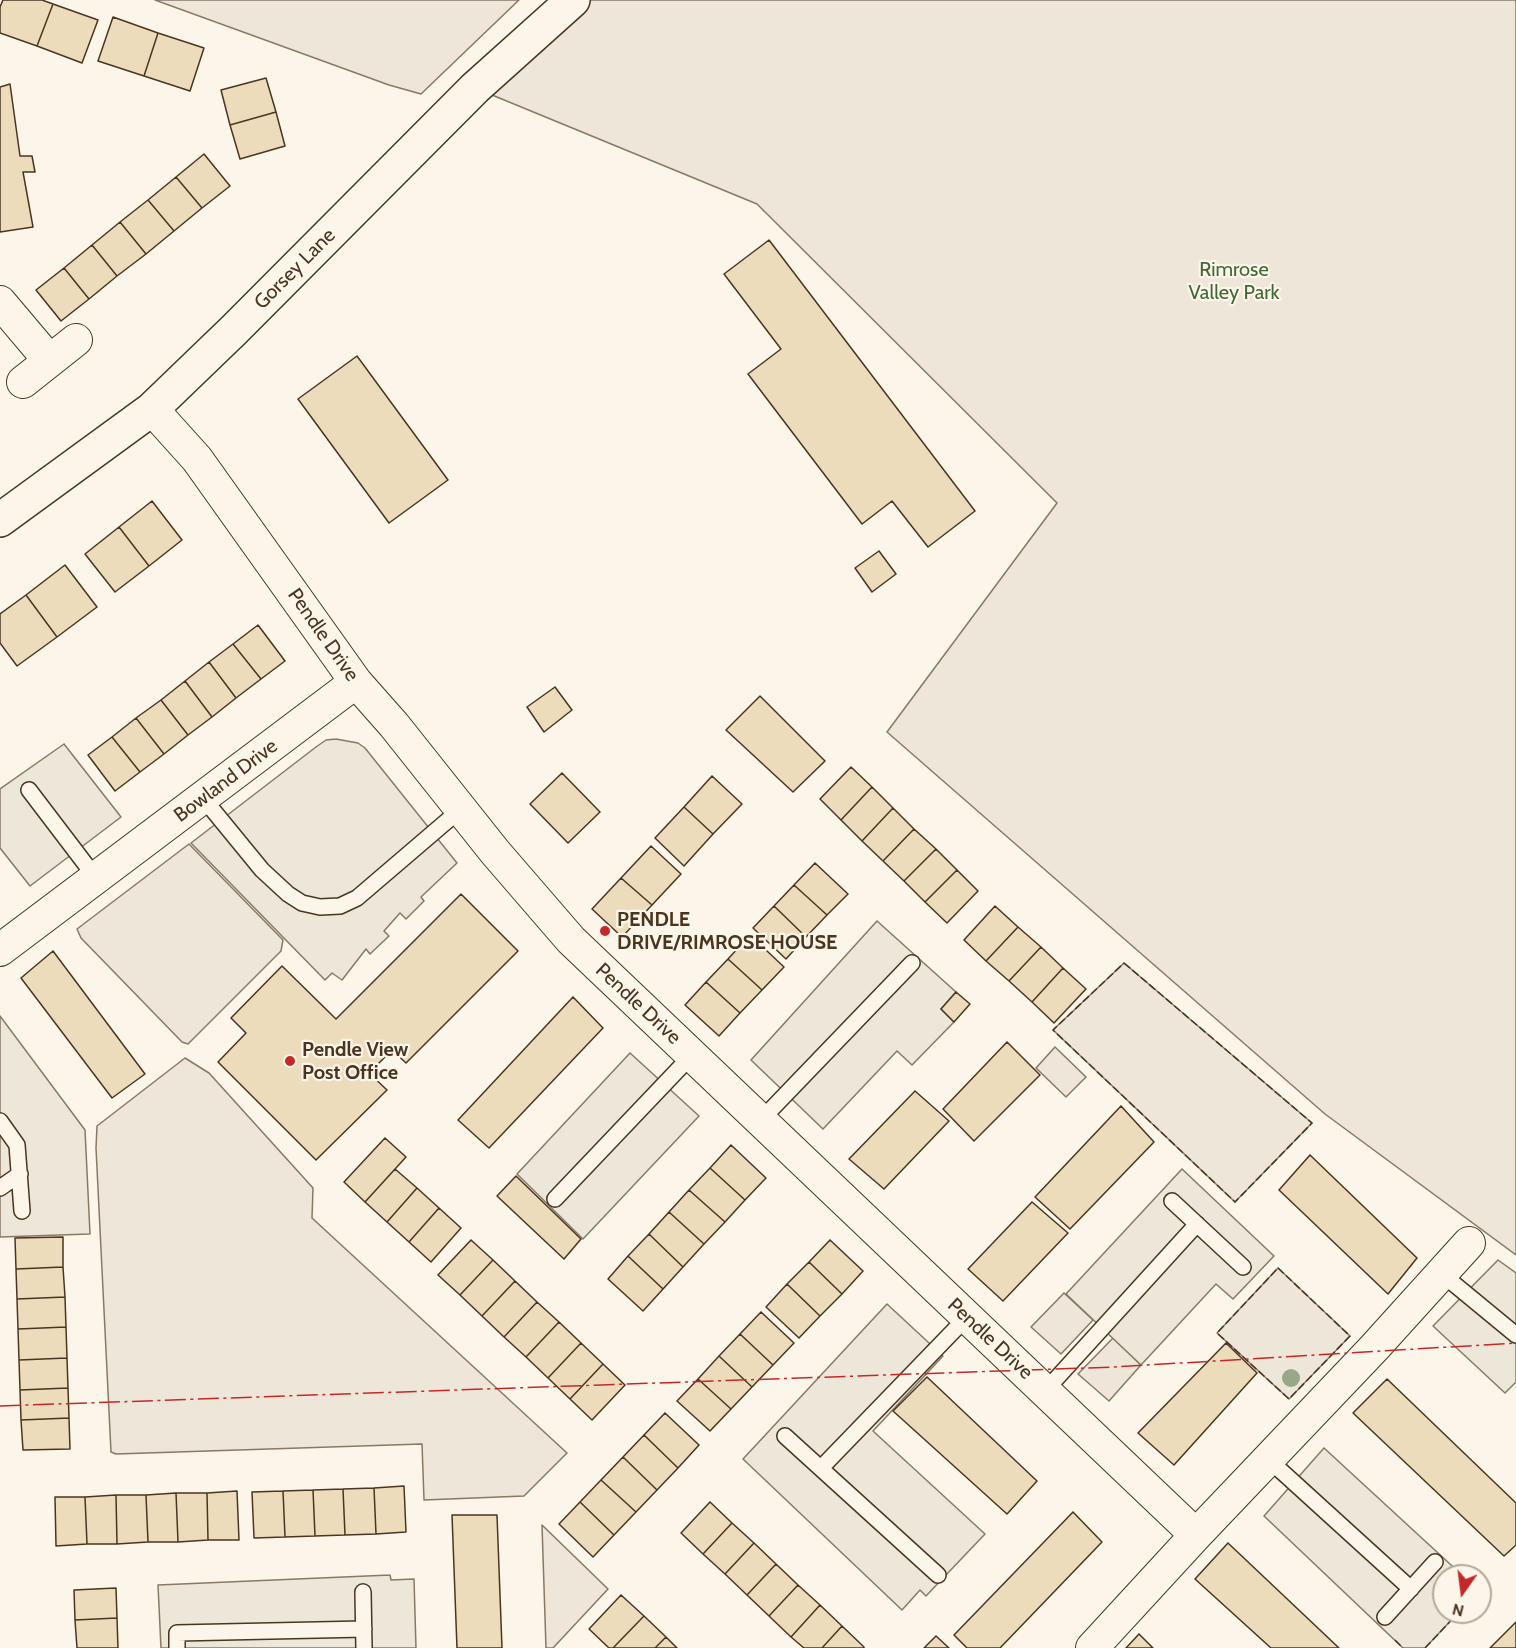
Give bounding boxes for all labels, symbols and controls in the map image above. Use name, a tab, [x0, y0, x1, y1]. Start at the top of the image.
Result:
street label: Gorsey Lane	[249, 223, 341, 315]
park label: Rimrose Valley Park	[1188, 258, 1280, 305]
street label: Pendle Drive	[282, 584, 364, 686]
street label: Bowland Drive	[170, 734, 282, 828]
place label: PENDLE DRIVE/RIMROSE HOUSE	[617, 908, 837, 955]
marker: PENDLE DRIVE/RIMROSE HOUSE	[598, 924, 612, 938]
street label: Pendle Drive	[590, 958, 686, 1050]
place label: Pendle View Post Office	[302, 1038, 408, 1085]
marker: Pendle View Post Office	[283, 1054, 297, 1068]
street label: Pendle Drive	[942, 1293, 1038, 1385]
north arrow	[1432, 1564, 1492, 1624]
text: N	[1450, 1599, 1466, 1621]

